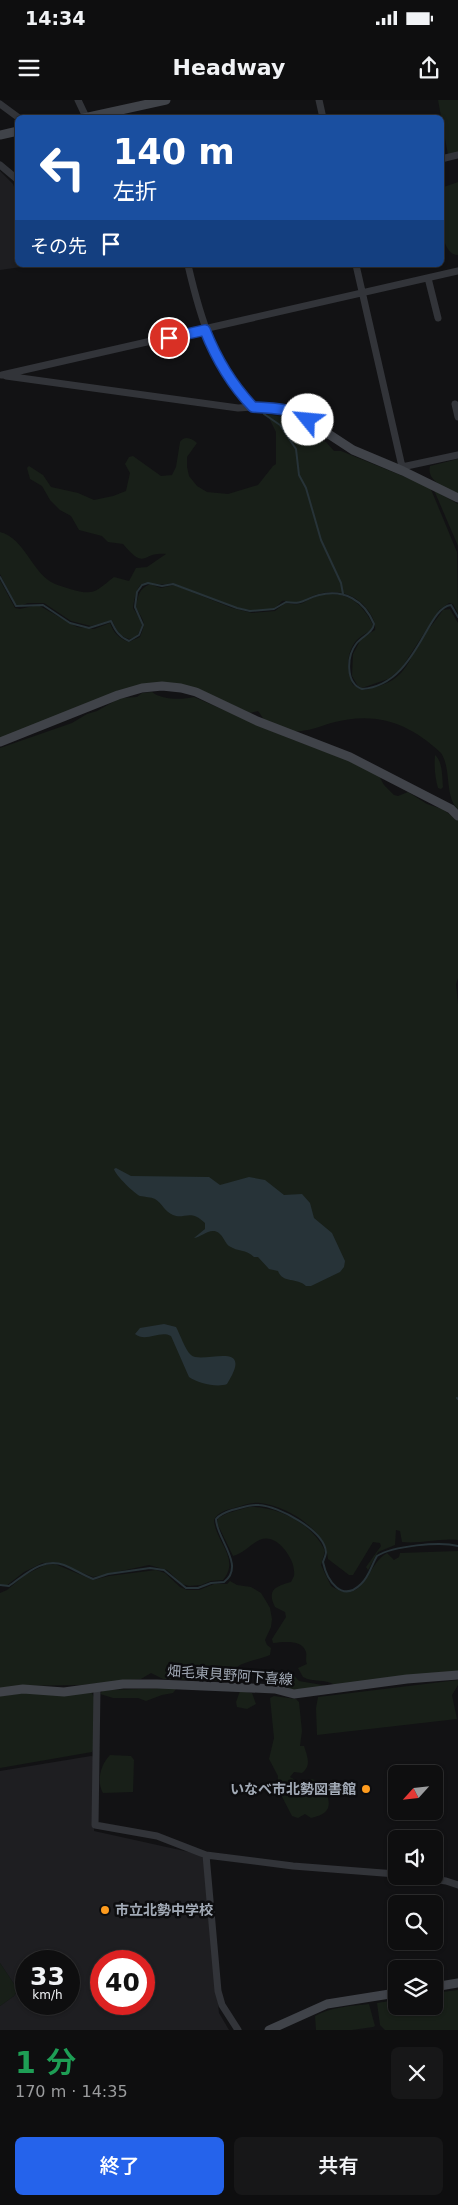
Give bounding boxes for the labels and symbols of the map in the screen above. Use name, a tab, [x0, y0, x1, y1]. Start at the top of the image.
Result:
pin	[148, 317, 190, 359]
position arrow	[281, 393, 333, 445]
street label: 畑毛東貝野阿下喜線	[167, 1663, 293, 1687]
north arrow	[388, 1765, 442, 1820]
place label: いなべ市北勢図書館	[230, 1781, 356, 1797]
marker: いなべ市北勢図書館	[360, 1783, 372, 1795]
place label: 市立北勢中学校	[115, 1902, 213, 1918]
marker: 市立北勢中学校	[99, 1904, 111, 1916]
speed limit sign: 40	[90, 1950, 155, 2015]

